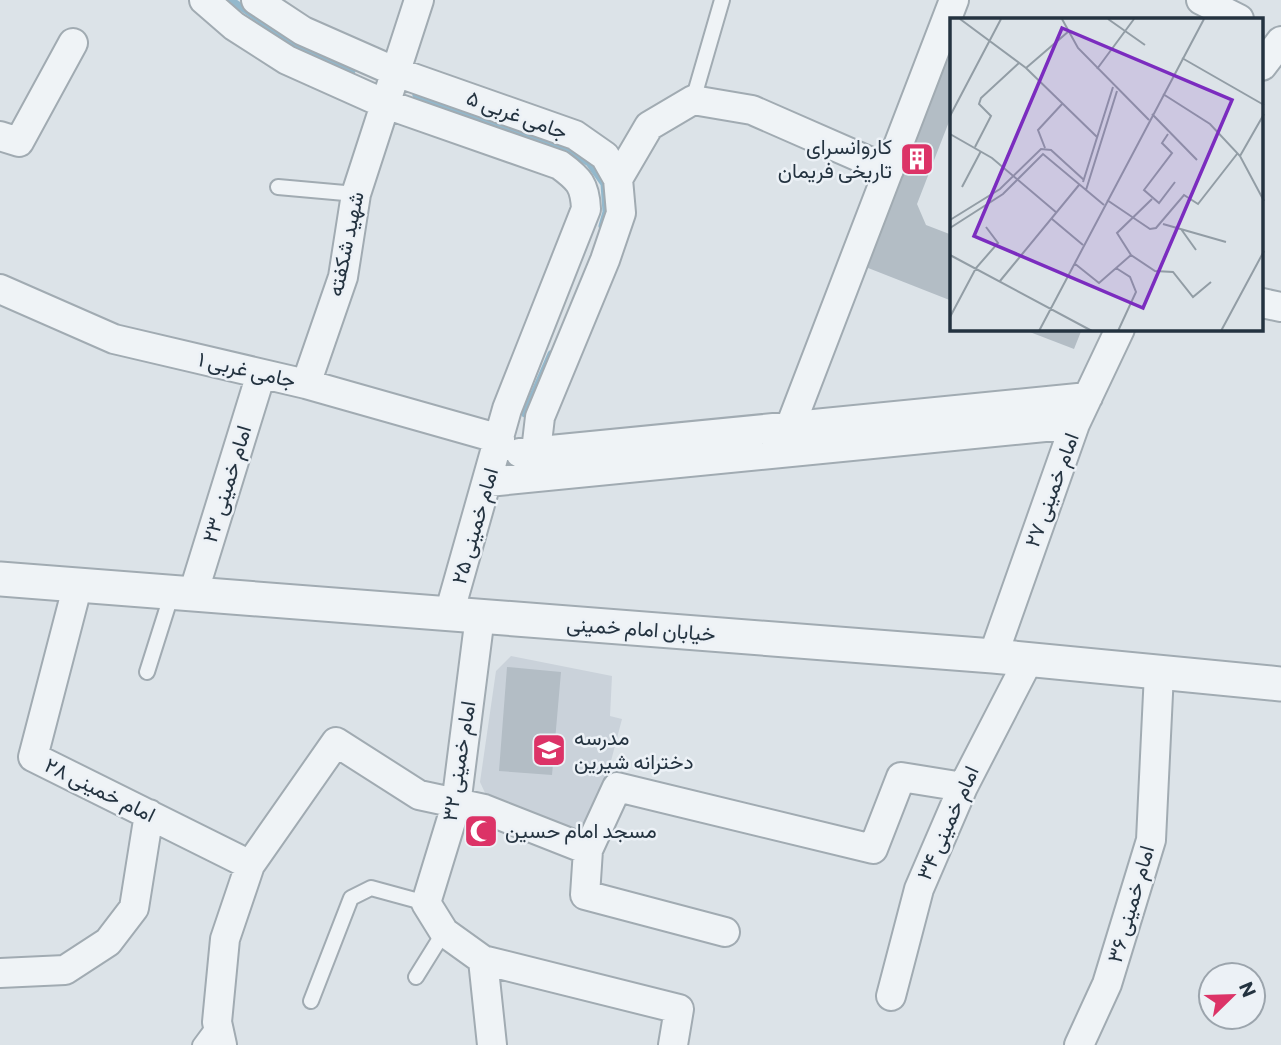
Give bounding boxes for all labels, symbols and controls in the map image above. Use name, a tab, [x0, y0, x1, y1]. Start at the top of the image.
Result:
inset map	[950, 18, 1264, 331]
street label: جامی غربی ۵	[463, 84, 571, 145]
place label: کاروانسرای تاریخی فریمان	[778, 133, 892, 184]
building icon: کاروانسرای تاریخی فریمان	[898, 140, 936, 178]
street label: شهید شکفته	[321, 189, 370, 299]
street label: جامی غربی ۱	[196, 345, 298, 394]
street label: امام خمینی ۲۳	[196, 422, 258, 546]
street label: امام خمینی ۲۷	[1018, 429, 1086, 551]
street label: امام خمینی ۲۵	[445, 465, 505, 587]
street label: خیابان امام خمینی	[565, 610, 717, 648]
street label: امام خمینی ۳۲	[436, 699, 482, 823]
place label: مدرسه دخترانه شیرین	[574, 724, 694, 775]
school or university icon: مدرسه دخترانه شیرین	[530, 731, 568, 769]
street label: امام خمینی ۲۸	[40, 751, 160, 829]
street label: امام خمینی ۳۴	[910, 761, 986, 885]
mosque icon: مسجد امام حسین	[462, 812, 500, 850]
place label: مسجد امام حسین	[505, 817, 657, 845]
street label: امام خمینی ۳۶	[1101, 842, 1161, 966]
north arrow	[1197, 961, 1267, 1031]
text: N	[1235, 978, 1261, 1000]

